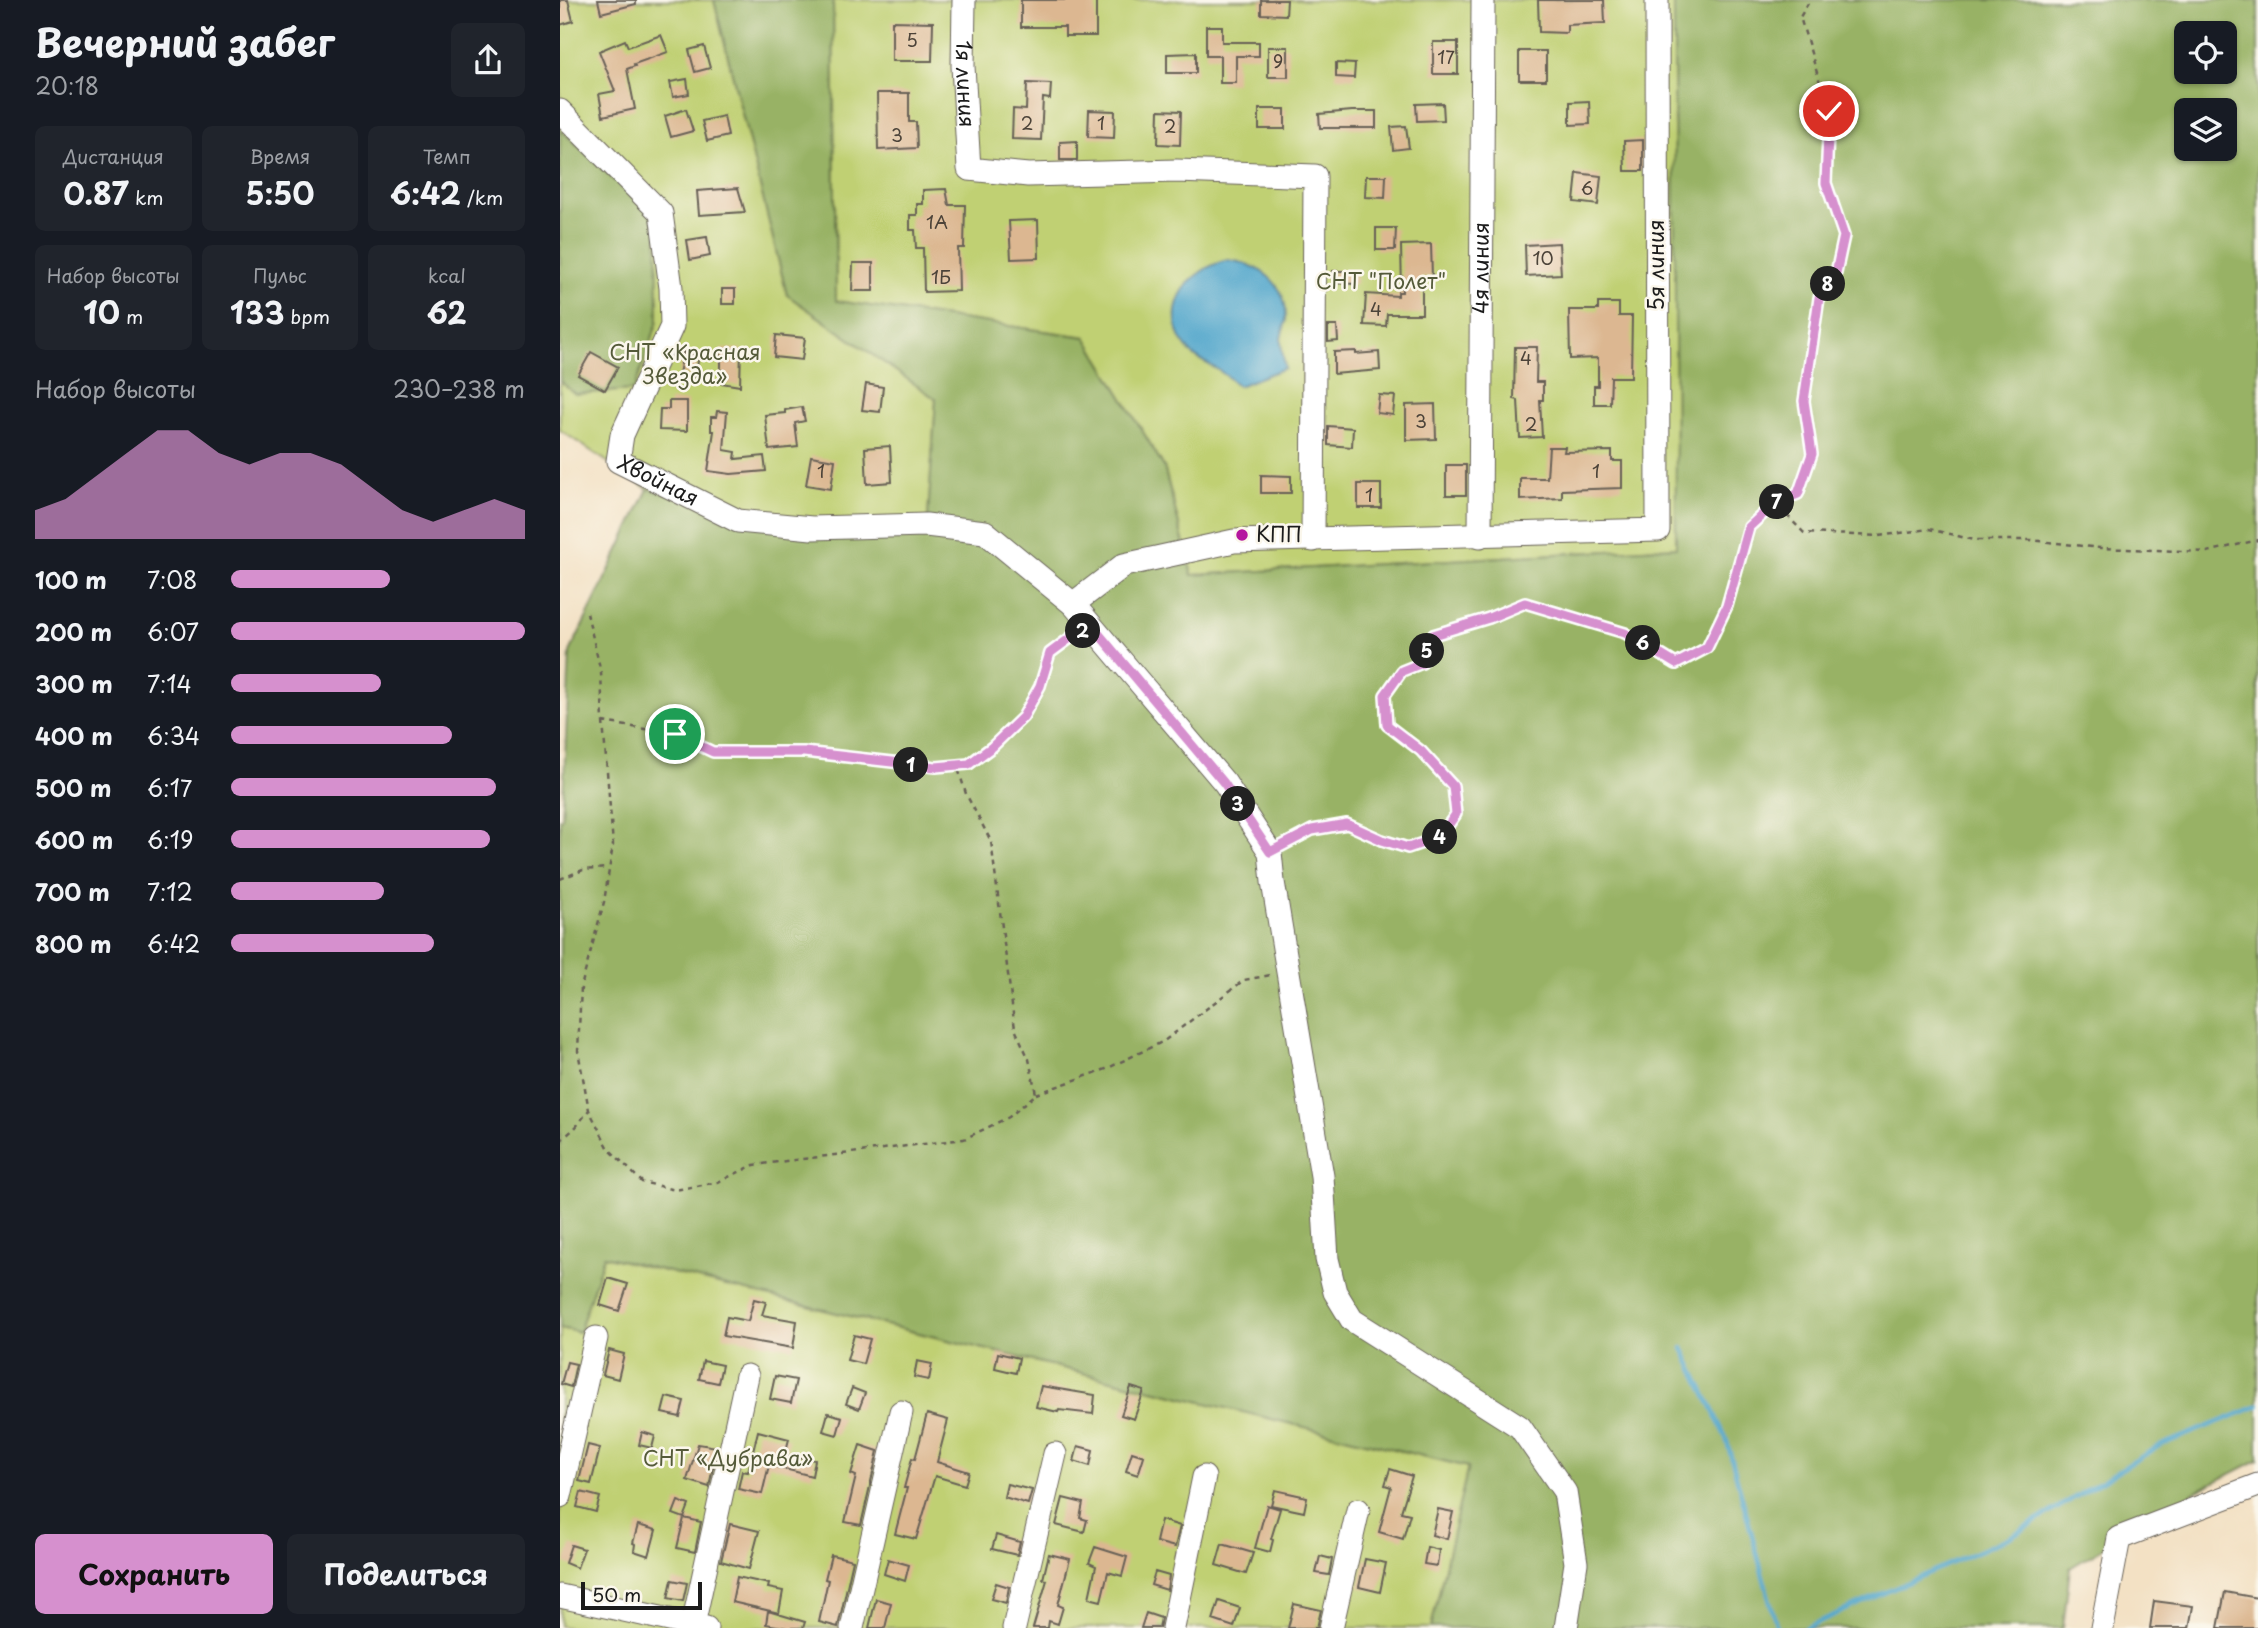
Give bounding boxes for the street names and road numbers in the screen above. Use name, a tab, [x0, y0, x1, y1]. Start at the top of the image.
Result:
street label: 1я линия	[949, 40, 985, 128]
street label: 5я линия	[1639, 219, 1671, 311]
street label: 4я линия	[1463, 222, 1496, 314]
street label: Хвойная	[613, 445, 705, 513]

